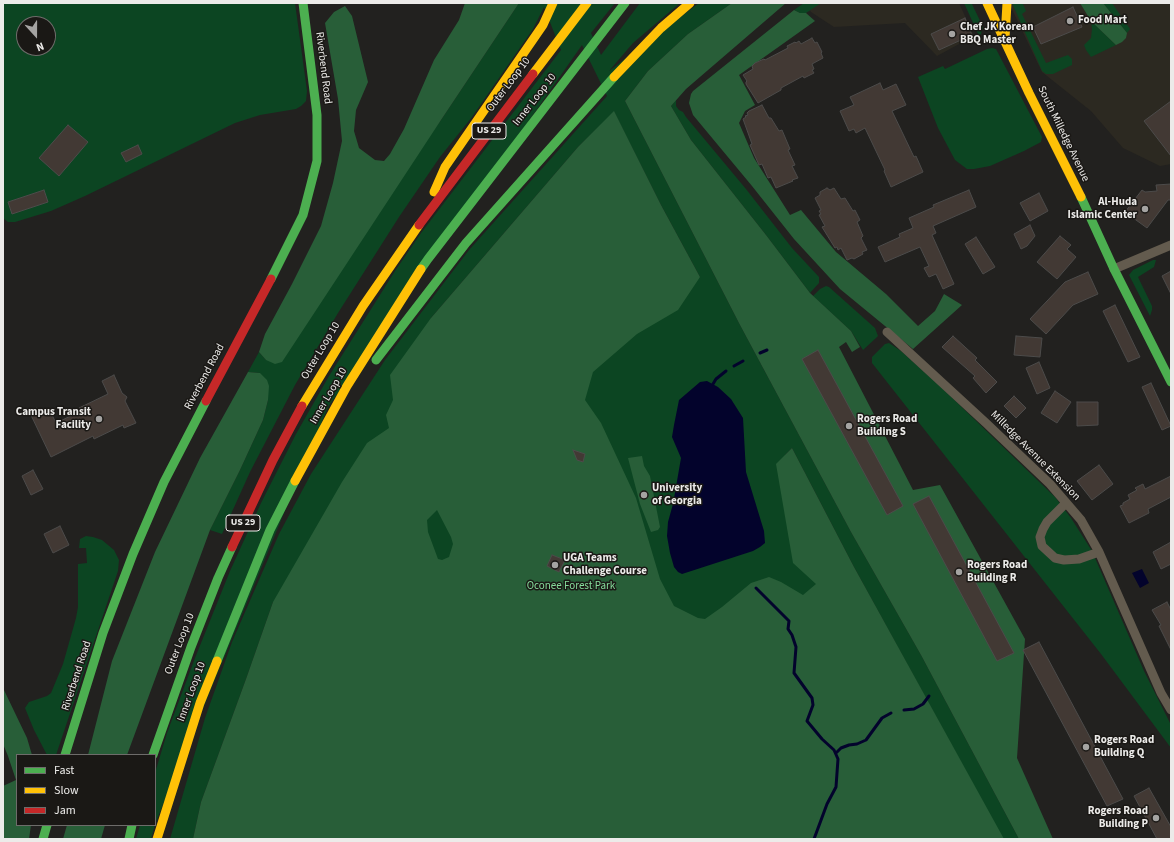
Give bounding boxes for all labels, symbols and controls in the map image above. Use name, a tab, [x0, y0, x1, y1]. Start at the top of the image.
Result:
place label: Food Mart	[1078, 14, 1127, 28]
north arrow	[16, 16, 56, 56]
marker: Food Mart	[1065, 16, 1075, 26]
place label: Chef JK Korean BBQ Master	[960, 21, 1033, 47]
marker: Chef JK Korean BBQ Master	[947, 29, 957, 39]
street label: Riverbend Road	[312, 31, 334, 105]
text: N	[34, 38, 46, 55]
street label: Outer Loop 10	[484, 55, 534, 115]
street label: Inner Loop 10	[510, 71, 560, 129]
street label: South Milledge Avenue	[1034, 84, 1092, 184]
road number: US 29	[472, 123, 506, 139]
place label: Al-Huda Islamic Center	[1068, 196, 1137, 222]
marker: Al-Huda Islamic Center	[1140, 204, 1150, 214]
street label: Outer Loop 10	[299, 320, 343, 382]
street label: Riverbend Road	[182, 342, 228, 412]
street label: Inner Loop 10	[308, 366, 350, 426]
place label: Campus Transit Facility	[16, 406, 91, 432]
street label: Milledge Avenue Extension	[987, 408, 1083, 504]
place label: Rogers Road Building S	[857, 413, 917, 439]
marker: Campus Transit Facility	[94, 414, 104, 424]
marker: Rogers Road Building S	[844, 421, 854, 431]
place label: University of Georgia	[652, 482, 702, 508]
marker: University of Georgia	[639, 490, 649, 500]
road number: US 29	[226, 515, 260, 531]
place label: UGA Teams Challenge Course	[563, 552, 647, 578]
place label: Rogers Road Building R	[967, 559, 1027, 585]
marker: UGA Teams Challenge Course	[550, 560, 560, 570]
marker: Rogers Road Building R	[954, 567, 964, 577]
park label: Oconee Forest Park	[527, 580, 615, 594]
street label: Outer Loop 10	[162, 611, 198, 677]
street label: Riverbend Road	[59, 639, 95, 713]
street label: Inner Loop 10	[175, 660, 209, 724]
place label: Rogers Road Building Q	[1094, 734, 1154, 760]
marker: Rogers Road Building Q	[1081, 742, 1091, 752]
legend	[16, 754, 156, 826]
text: Fast	[54, 762, 74, 779]
text: Slow	[54, 782, 79, 799]
text: Jam	[54, 802, 76, 819]
place label: Rogers Road Building P	[1088, 805, 1148, 831]
marker: Rogers Road Building P	[1151, 813, 1161, 823]

